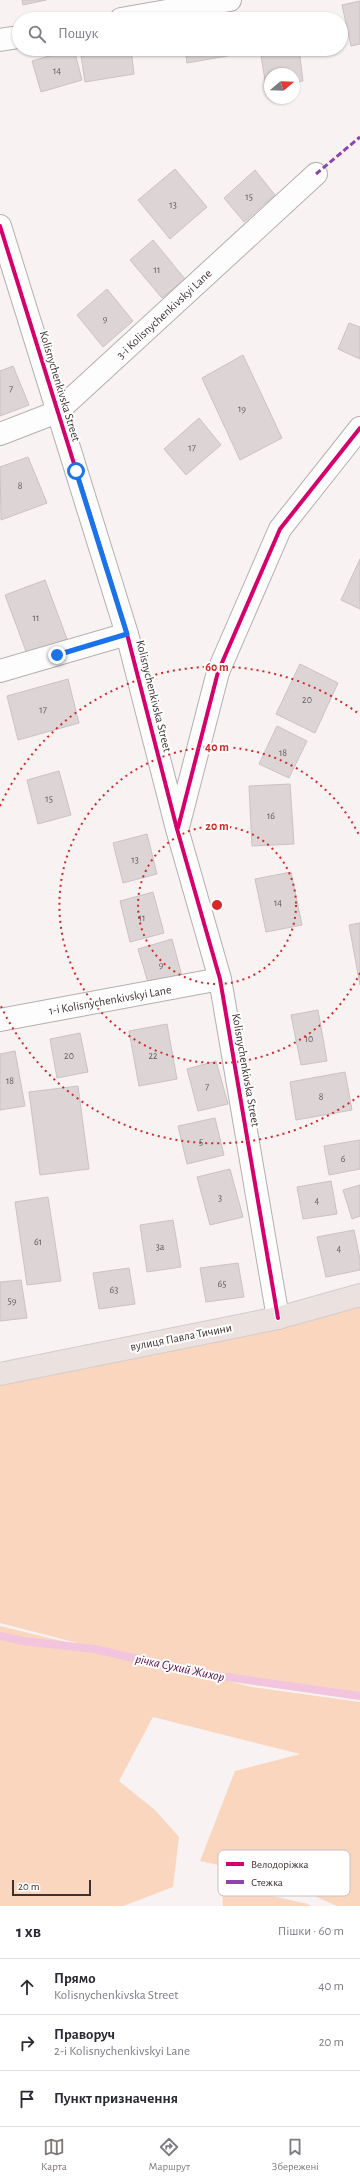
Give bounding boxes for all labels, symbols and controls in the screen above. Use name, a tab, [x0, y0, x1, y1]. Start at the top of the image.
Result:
search box	[12, 12, 348, 56]
icon: search	[26, 23, 48, 45]
text: Пошук	[58, 26, 98, 41]
house number: 14	[53, 66, 61, 76]
north arrow	[264, 68, 300, 104]
house number: 15	[245, 192, 253, 202]
house number: 13	[169, 200, 177, 210]
house number: 11	[154, 265, 160, 275]
street label: 3-i Kolisnychenkivskyi Lane	[114, 267, 214, 362]
house number: 9	[103, 314, 108, 324]
street label: Kolisnychenkivska Street	[37, 329, 83, 443]
house number: 7	[9, 384, 13, 394]
house number: 19	[238, 404, 246, 414]
house number: 17	[188, 443, 196, 453]
route start	[67, 462, 85, 480]
house number: 8	[18, 481, 23, 491]
house number: 11	[33, 613, 39, 623]
street label: Kolisnychenkivska Street	[133, 639, 174, 754]
route end	[48, 646, 66, 664]
text: 60 m	[205, 661, 229, 673]
house number: 20	[302, 695, 312, 705]
house number: 17	[39, 705, 47, 715]
text: 40 m	[205, 741, 229, 753]
house number: 18	[279, 748, 287, 758]
house number: 15	[45, 794, 53, 804]
house number: 16	[267, 811, 275, 821]
text: 20 m	[205, 820, 229, 832]
house number: 13	[131, 855, 139, 865]
centre of rings	[210, 898, 224, 912]
house number: 14	[274, 898, 282, 908]
house number: 11	[139, 913, 145, 923]
house number: 9	[159, 960, 164, 970]
street label: 1-i Kolisnychenkivskyi Lane	[48, 983, 172, 1018]
street label: Kolisnychenkivska Street	[229, 1012, 262, 1128]
house number: 10	[305, 1034, 313, 1044]
house number: 20	[64, 1051, 74, 1061]
house number: 22	[148, 1051, 158, 1061]
house number: 18	[6, 1076, 14, 1086]
house number: 7	[205, 1082, 209, 1092]
house number: 8	[319, 1092, 324, 1102]
house number: 5	[199, 1137, 203, 1147]
house number: 6	[341, 1154, 346, 1164]
house number: 3	[218, 1193, 222, 1203]
house number: 4	[315, 1196, 320, 1206]
house number: 61	[34, 1237, 42, 1247]
house number: 3а	[156, 1242, 165, 1252]
house number: 4	[337, 1244, 342, 1254]
house number: 65	[218, 1279, 226, 1289]
house number: 63	[110, 1285, 118, 1295]
house number: 59	[8, 1296, 17, 1306]
street label: вулиця Павла Тичини	[129, 1321, 233, 1354]
water label: річка Сухий Жихор	[134, 1653, 226, 1684]
legend	[218, 1850, 350, 1896]
text: Велодоріжка	[251, 1859, 308, 1870]
text: Стежка	[251, 1877, 283, 1888]
scale bar	[12, 1878, 91, 1897]
text: 20 m	[18, 1881, 39, 1892]
text: 1 хв	[16, 1923, 41, 1940]
text: Пішки · 60 m	[278, 1925, 344, 1938]
text: Прямо	[54, 1971, 96, 1986]
icon: ahead	[16, 1976, 38, 1998]
text: 40 m	[318, 1980, 344, 1993]
text: Kolisnychenkivska Street	[54, 1989, 178, 2002]
text: Праворуч	[54, 2027, 115, 2042]
icon: right	[16, 2032, 38, 2054]
text: 20 m	[319, 2036, 344, 2049]
text: 2-i Kolisnychenkivskyi Lane	[54, 2045, 190, 2058]
icon: arrive	[16, 2088, 38, 2110]
text: Пункт призначення	[54, 2091, 178, 2106]
tab: Карта	[41, 2136, 67, 2173]
tab: Маршрут	[149, 2136, 190, 2173]
tab: Збережені	[272, 2136, 319, 2173]

